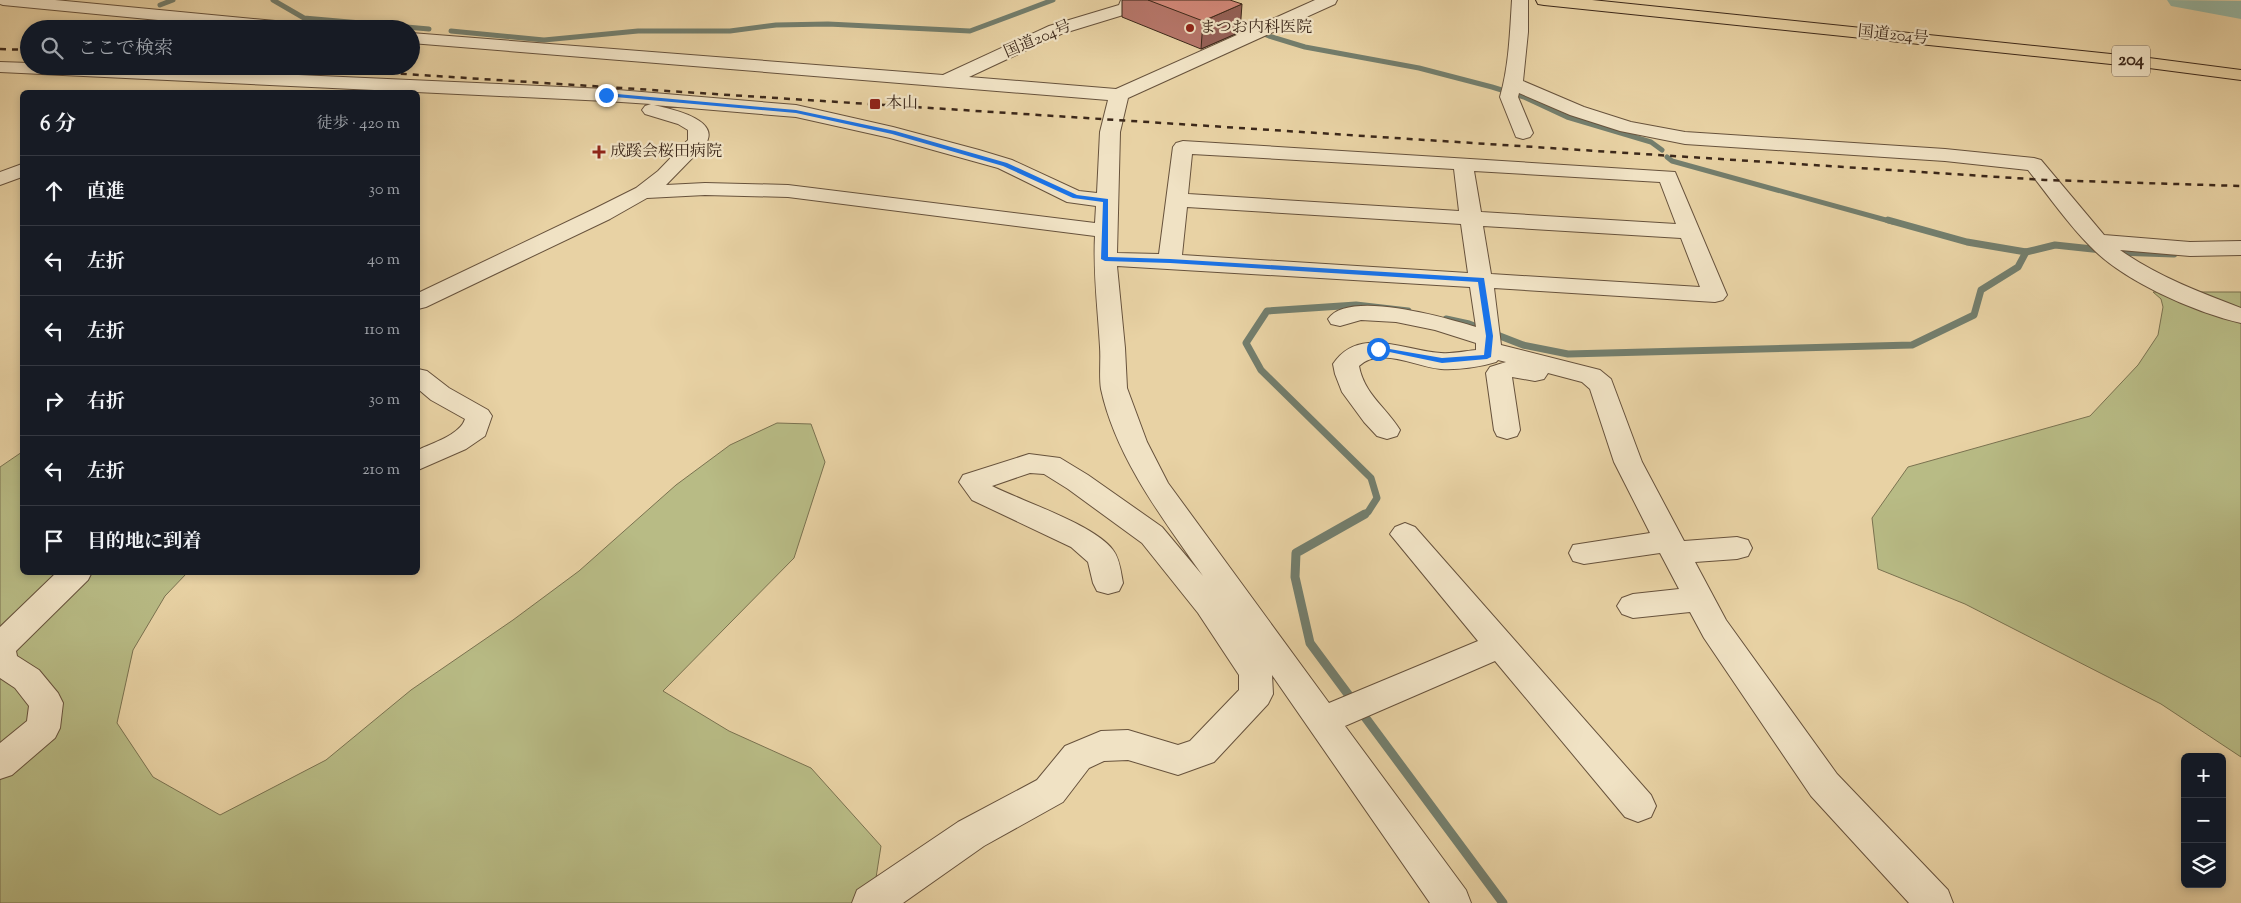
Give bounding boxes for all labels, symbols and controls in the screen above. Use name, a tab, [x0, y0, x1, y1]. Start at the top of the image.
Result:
street label: 国道204号	[1001, 15, 1075, 65]
place label: まつお内科医院	[1200, 17, 1312, 40]
search box	[20, 20, 420, 75]
street label: 国道204号	[1856, 21, 1930, 51]
marker: まつお内科医院	[1184, 22, 1196, 34]
icon: search	[38, 34, 66, 62]
text: ここで検索	[78, 36, 173, 63]
road number: 204	[2112, 46, 2150, 76]
route end	[595, 84, 618, 107]
place label: 本山	[886, 93, 918, 116]
marker: 本山	[868, 97, 882, 111]
text: 6 分	[40, 110, 76, 140]
text: 徒歩 · 420 m	[316, 113, 400, 136]
place label: 成蹊会桜田病院	[610, 141, 722, 164]
marker: 成蹊会桜田病院	[592, 145, 606, 159]
icon: ahead	[40, 177, 68, 205]
text: 直進	[87, 179, 125, 206]
text: 30 m	[369, 179, 400, 202]
icon: left	[40, 247, 68, 275]
text: 左折	[87, 249, 125, 276]
text: 40 m	[367, 249, 400, 272]
icon: left	[40, 317, 68, 345]
text: 左折	[87, 319, 125, 346]
text: 110 m	[364, 319, 400, 342]
route start	[1367, 338, 1390, 361]
icon: right	[40, 387, 68, 415]
text: 右折	[87, 389, 125, 416]
text: 30 m	[369, 389, 400, 412]
icon: left	[40, 457, 68, 485]
text: 左折	[87, 459, 125, 486]
text: 210 m	[362, 459, 400, 482]
icon: arrive	[40, 527, 68, 555]
text: 目的地に到着	[87, 529, 201, 556]
map controls	[2181, 753, 2226, 888]
button: +	[2181, 753, 2226, 798]
button: −	[2181, 798, 2226, 843]
button: layers	[2181, 843, 2226, 888]

